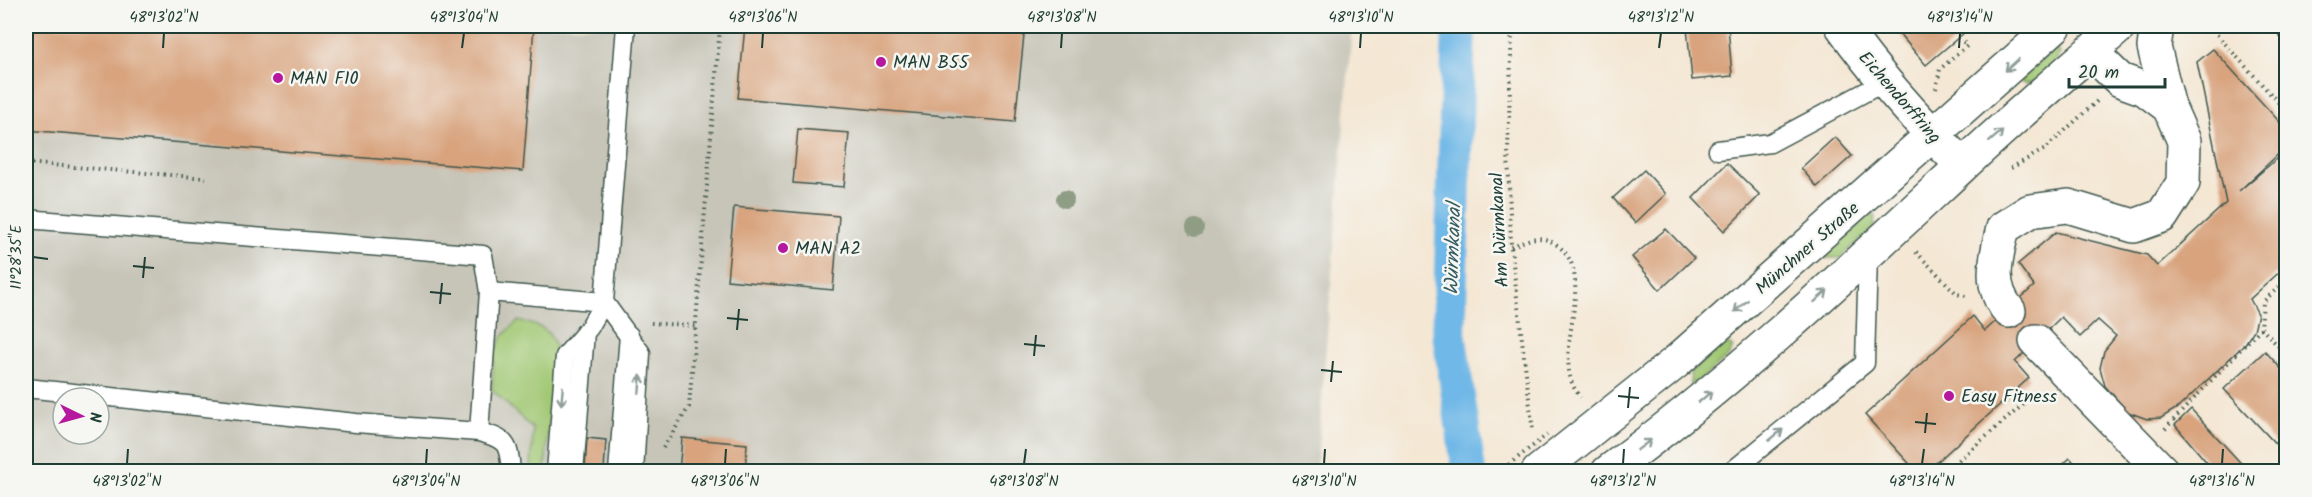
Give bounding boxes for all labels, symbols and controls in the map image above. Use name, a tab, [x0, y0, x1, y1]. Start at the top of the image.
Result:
text: 48°13'02"N	[129, 6, 199, 30]
text: 48°13'04"N	[430, 6, 498, 30]
text: 48°13'06"N	[729, 6, 797, 30]
text: 48°13'08"N	[1027, 6, 1097, 30]
text: 48°13'10"N	[1328, 6, 1394, 30]
text: 48°13'12"N	[1628, 6, 1694, 30]
text: 48°13'14"N	[1927, 6, 1993, 30]
street label: Eichendorffring	[1850, 45, 1948, 151]
place label: MAN B55	[893, 49, 970, 78]
scale bar	[2069, 51, 2165, 89]
marker: MAN B55	[874, 55, 888, 69]
one-way arrow	[2005, 58, 2020, 72]
text: 20 m	[2078, 59, 2119, 88]
place label: MAN F10	[290, 65, 359, 94]
marker: MAN F10	[271, 71, 285, 85]
one-way arrow	[1988, 129, 2003, 143]
street label: Am Würmkanal	[1483, 171, 1518, 288]
street label: Münchner Straße	[1749, 195, 1867, 303]
water label: Würmkanal	[1436, 199, 1472, 295]
text: 11°28'35"E	[5, 223, 29, 289]
place label: MAN A2	[795, 235, 861, 264]
marker: MAN A2	[776, 241, 790, 255]
one-way arrow	[1814, 289, 1829, 303]
one-way arrow	[1734, 299, 1749, 313]
one-way arrow	[634, 374, 645, 394]
place label: Easy Fitness	[1961, 383, 2057, 412]
one-way arrow	[556, 385, 567, 405]
north arrow	[51, 386, 111, 446]
marker: Easy Fitness	[1942, 389, 1956, 403]
one-way arrow	[1697, 390, 1712, 404]
text: N	[82, 411, 107, 423]
one-way arrow	[1768, 428, 1784, 441]
one-way arrow	[1636, 439, 1652, 451]
text: 48°13'02"N	[92, 470, 162, 494]
text: 48°13'04"N	[392, 470, 460, 494]
text: 48°13'06"N	[691, 470, 759, 494]
text: 48°13'08"N	[989, 470, 1059, 494]
text: 48°13'10"N	[1291, 470, 1357, 494]
text: 48°13'12"N	[1590, 470, 1656, 494]
text: 48°13'14"N	[1889, 470, 1955, 494]
text: 48°13'16"N	[2189, 470, 2255, 494]

